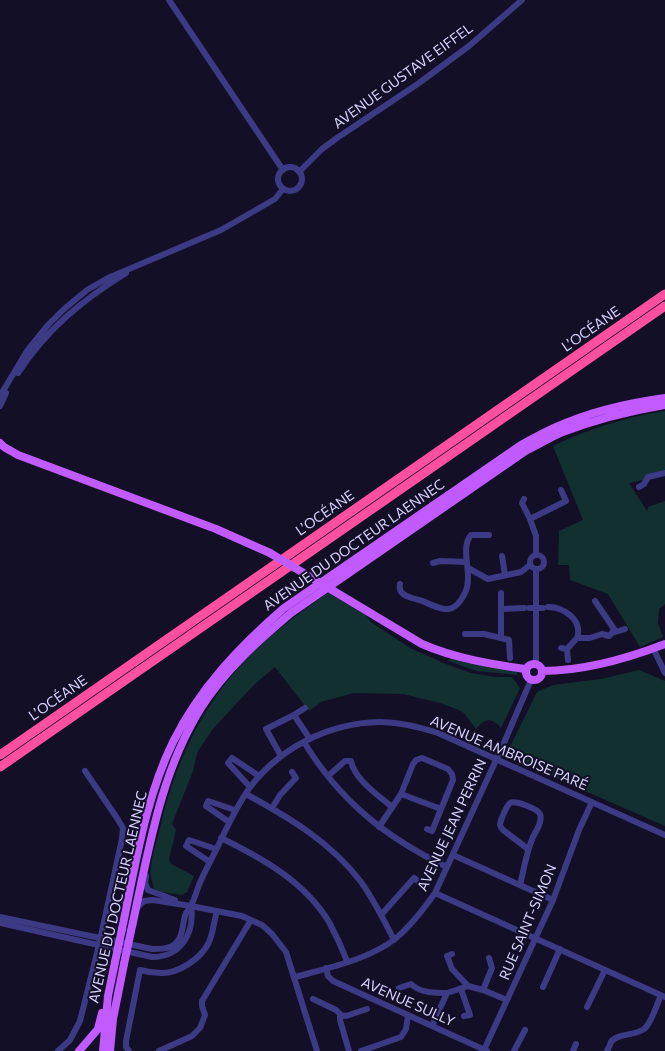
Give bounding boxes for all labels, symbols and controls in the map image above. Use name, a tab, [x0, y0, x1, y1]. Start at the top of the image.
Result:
street label: AVENUE GUSTAVE EIFFEL	[330, 20, 476, 132]
street label: L’OCÉANE	[558, 303, 624, 355]
street label: AVENUE DU DOCTEUR LAENNEC	[260, 476, 448, 614]
street label: L’OCÉANE	[292, 487, 358, 539]
street label: L’OCÉANE	[25, 672, 91, 724]
street label: AVENUE AMBROISE PARÉ	[428, 712, 590, 794]
street label: AVENUE JEAN PERRIN	[414, 756, 490, 894]
street label: AVENUE DU DOCTEUR LAENNEC	[85, 789, 151, 1005]
street label: RUE SAINT-SIMON	[496, 862, 560, 982]
street label: AVENUE SULLY	[359, 974, 457, 1030]

